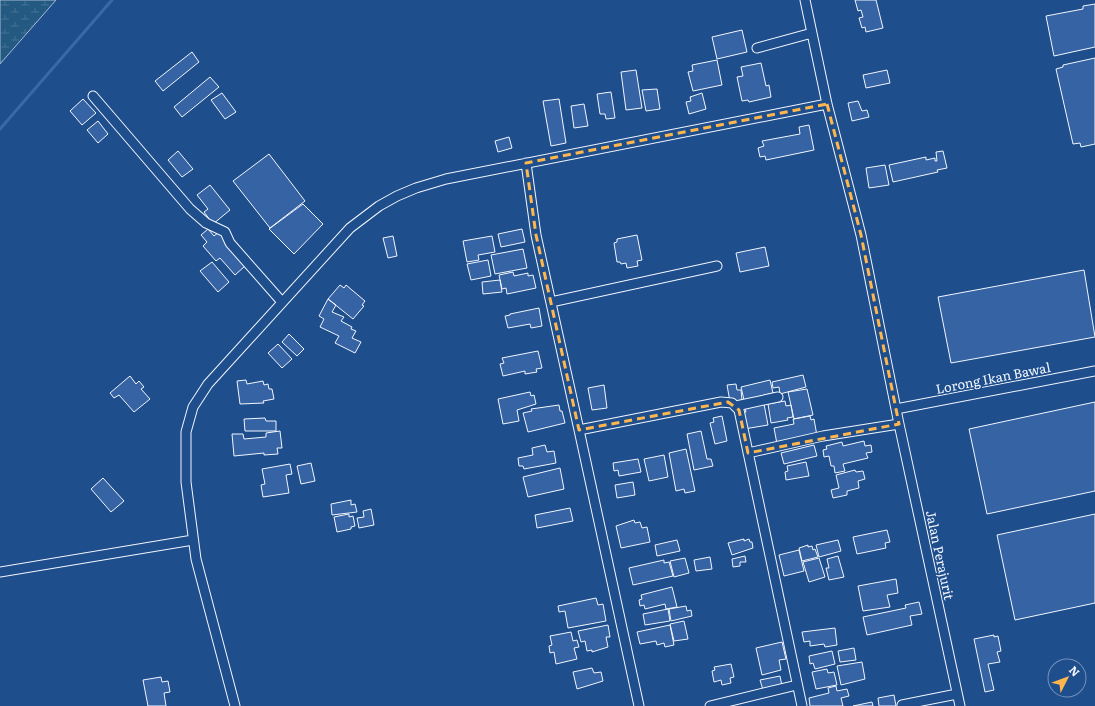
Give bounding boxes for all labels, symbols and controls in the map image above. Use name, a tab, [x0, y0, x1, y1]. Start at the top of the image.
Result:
street label: Lorong Ikan Bawal	[934, 357, 1053, 398]
street label: Jalan Perajurit	[922, 508, 959, 602]
north arrow	[1047, 658, 1087, 698]
text: N	[1066, 662, 1084, 679]

